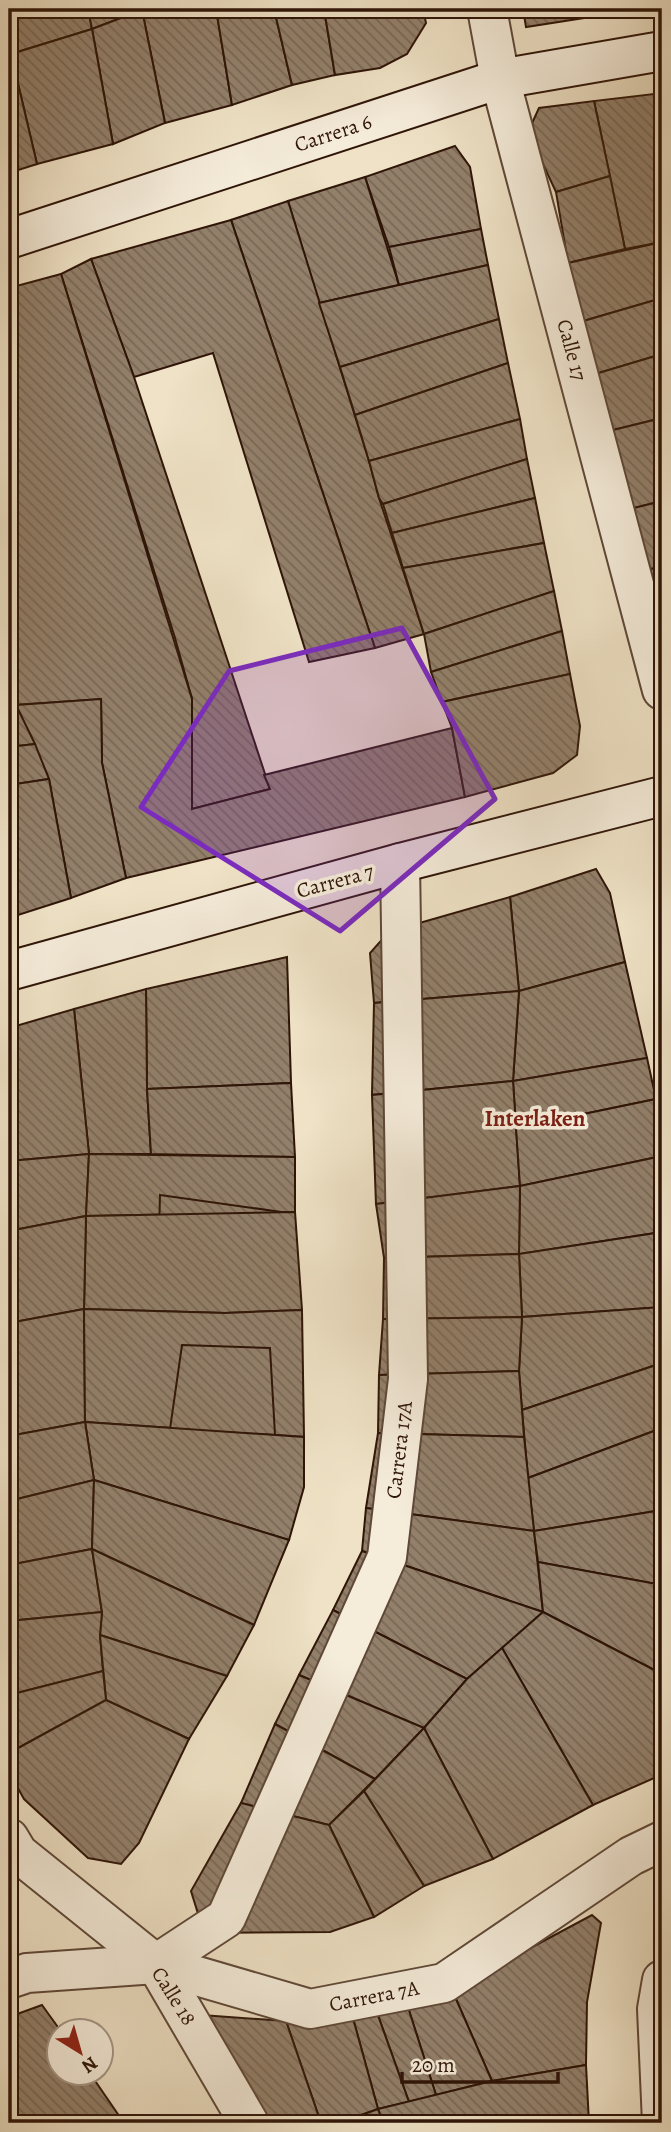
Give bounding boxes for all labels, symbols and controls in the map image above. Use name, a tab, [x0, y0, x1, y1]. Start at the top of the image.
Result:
street label: Carrera 6	[291, 107, 376, 159]
street label: Calle 17	[550, 316, 594, 384]
street label: Carrera 7	[293, 857, 377, 905]
district label: Interlaken	[485, 1103, 586, 1134]
street label: Carrera 17A	[379, 1399, 419, 1500]
street label: Calle 18	[145, 1961, 203, 2031]
street label: Carrera 7A	[327, 1973, 422, 2018]
north arrow	[46, 2016, 116, 2086]
scale bar	[402, 2041, 557, 2085]
text: N	[76, 2050, 103, 2079]
text: 20 m	[412, 2051, 455, 2079]

